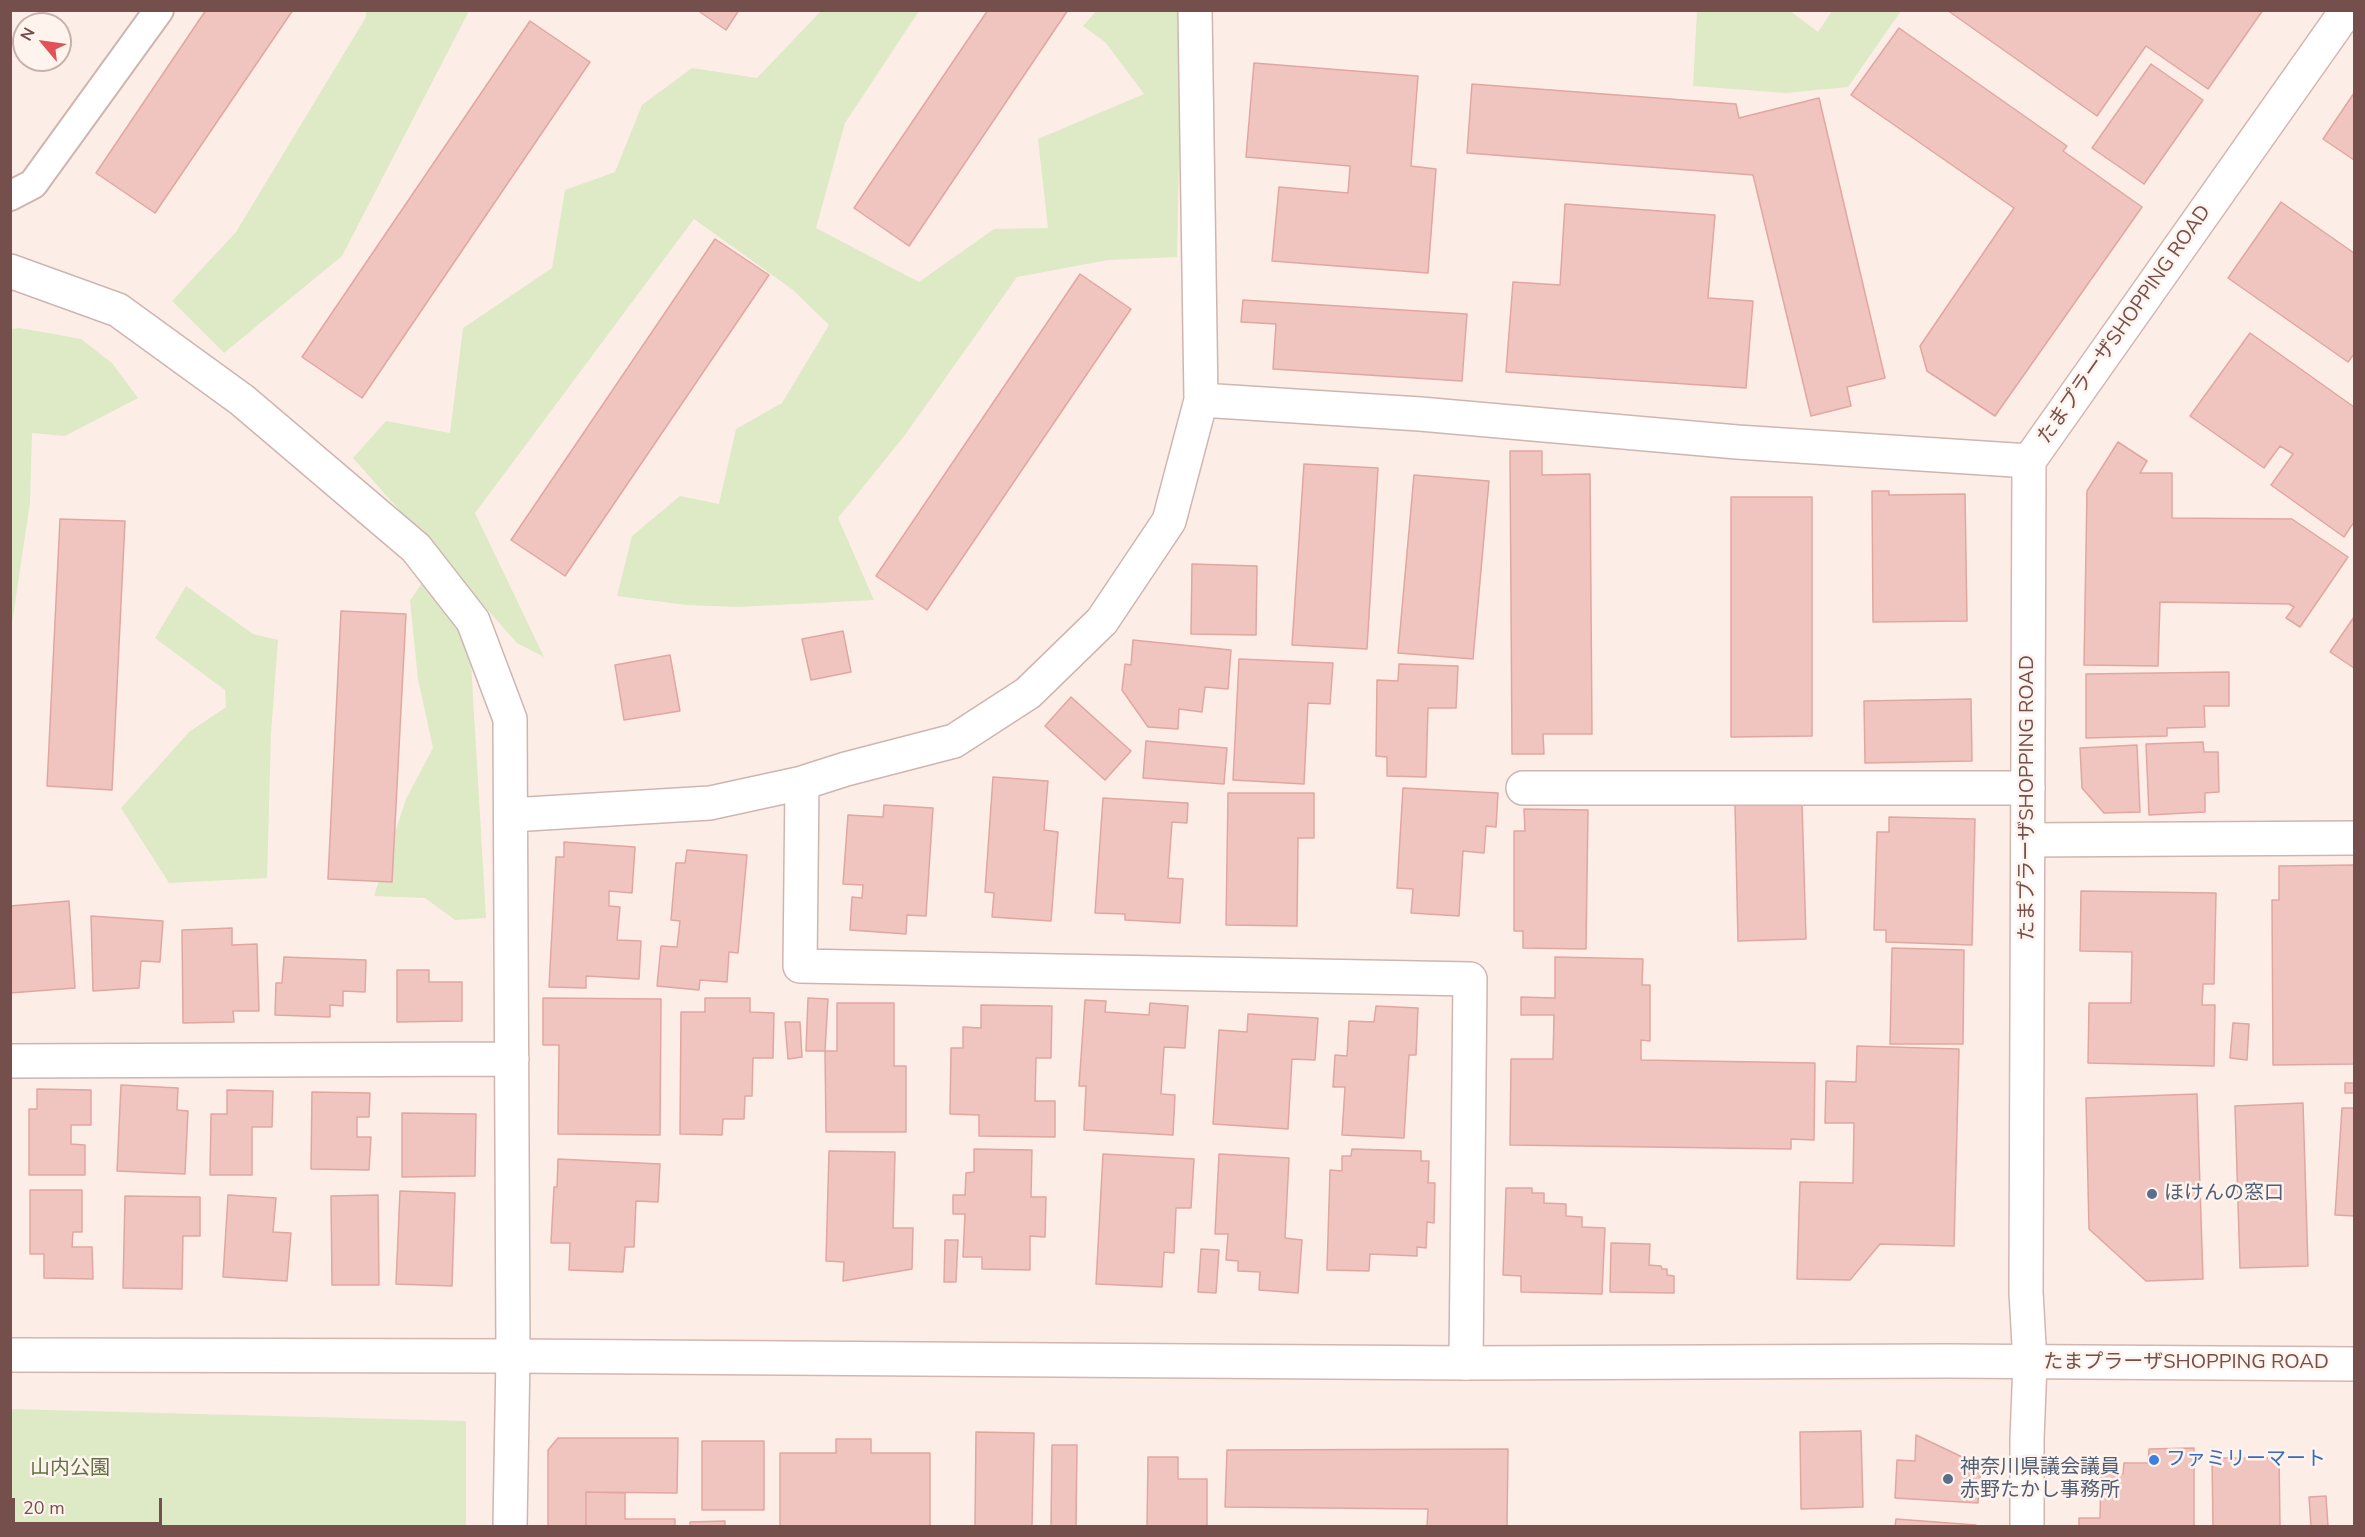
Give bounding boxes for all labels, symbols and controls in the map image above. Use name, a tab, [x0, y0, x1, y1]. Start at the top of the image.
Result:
north arrow	[12, 12, 72, 72]
text: N	[15, 24, 41, 45]
street label: たまプラーザSHOPPING ROAD	[2033, 201, 2217, 449]
street label: たまプラーザSHOPPING ROAD	[2016, 655, 2040, 941]
place label: ほけんの窓口	[2164, 1182, 2284, 1206]
marker: ほけんの窓口	[2145, 1187, 2159, 1201]
street label: たまプラーザSHOPPING ROAD	[2043, 1351, 2329, 1375]
place label: ファミリーマート	[2166, 1448, 2326, 1472]
marker: ファミリーマート	[2147, 1453, 2161, 1467]
place label: 神奈川県議会議員 赤野たかし事務所	[1960, 1456, 2120, 1503]
park label: 山内公園	[30, 1457, 110, 1481]
marker: 神奈川県議会議員 赤野たかし事務所	[1941, 1472, 1955, 1486]
scale bar	[15, 1486, 165, 1524]
text: 20 m	[23, 1496, 65, 1520]

